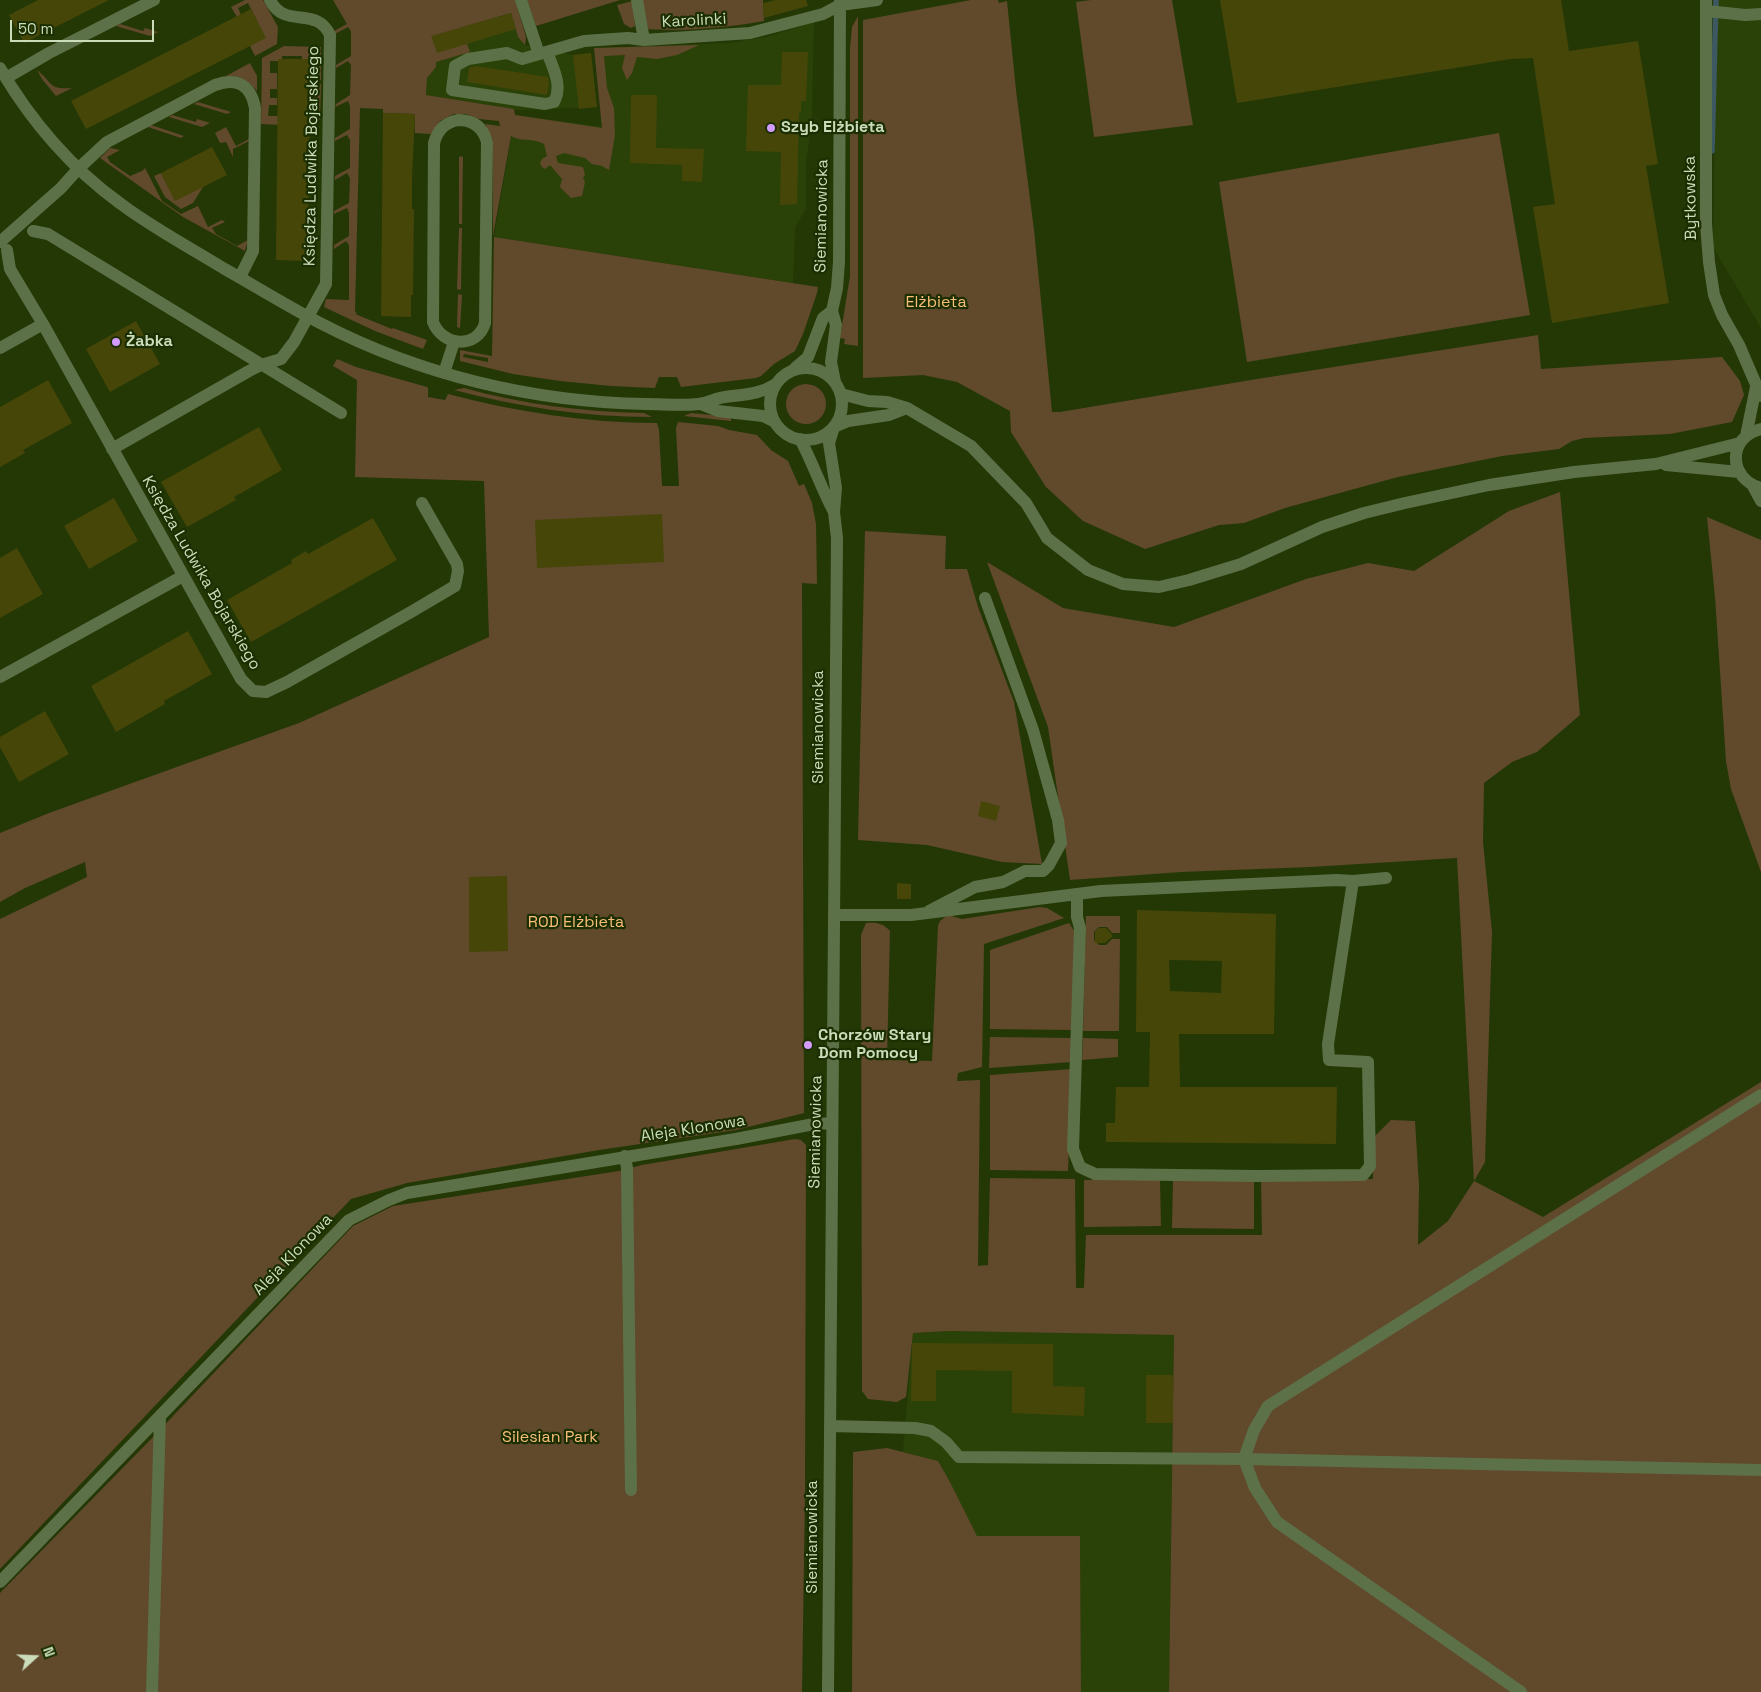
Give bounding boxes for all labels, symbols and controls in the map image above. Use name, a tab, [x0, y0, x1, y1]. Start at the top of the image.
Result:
scale bar	[12, 10, 156, 42]
street label: Karolinki	[661, 10, 727, 32]
text: 50 m	[18, 19, 53, 38]
street label: Księdza Ludwika Bojarskiego	[300, 46, 324, 266]
place label: Szyb Elżbieta	[781, 118, 885, 138]
marker: Szyb Elżbieta	[765, 122, 777, 134]
street label: Bytkowska	[1681, 156, 1701, 240]
street label: Siemianowicka	[811, 159, 833, 273]
park label: Elżbieta	[905, 293, 967, 313]
place label: Żabka	[126, 332, 173, 352]
marker: Żabka	[110, 336, 122, 348]
street label: Księdza Ludwika Bojarskiego	[138, 473, 264, 673]
street label: Siemianowicka	[809, 670, 829, 784]
park label: ROD Elżbieta	[528, 913, 624, 933]
place label: Chorzów Stary Dom Pomocy	[818, 1026, 931, 1064]
marker: Chorzów Stary Dom Pomocy	[802, 1039, 814, 1051]
street label: Siemianowicka	[805, 1075, 827, 1189]
street label: Aleja Klonowa	[639, 1111, 747, 1147]
street label: Aleja Klonowa	[249, 1210, 337, 1300]
park label: Silesian Park	[502, 1428, 598, 1448]
street label: Siemianowicka	[803, 1480, 823, 1594]
north arrow	[10, 1632, 60, 1682]
text: N	[39, 1644, 59, 1659]

